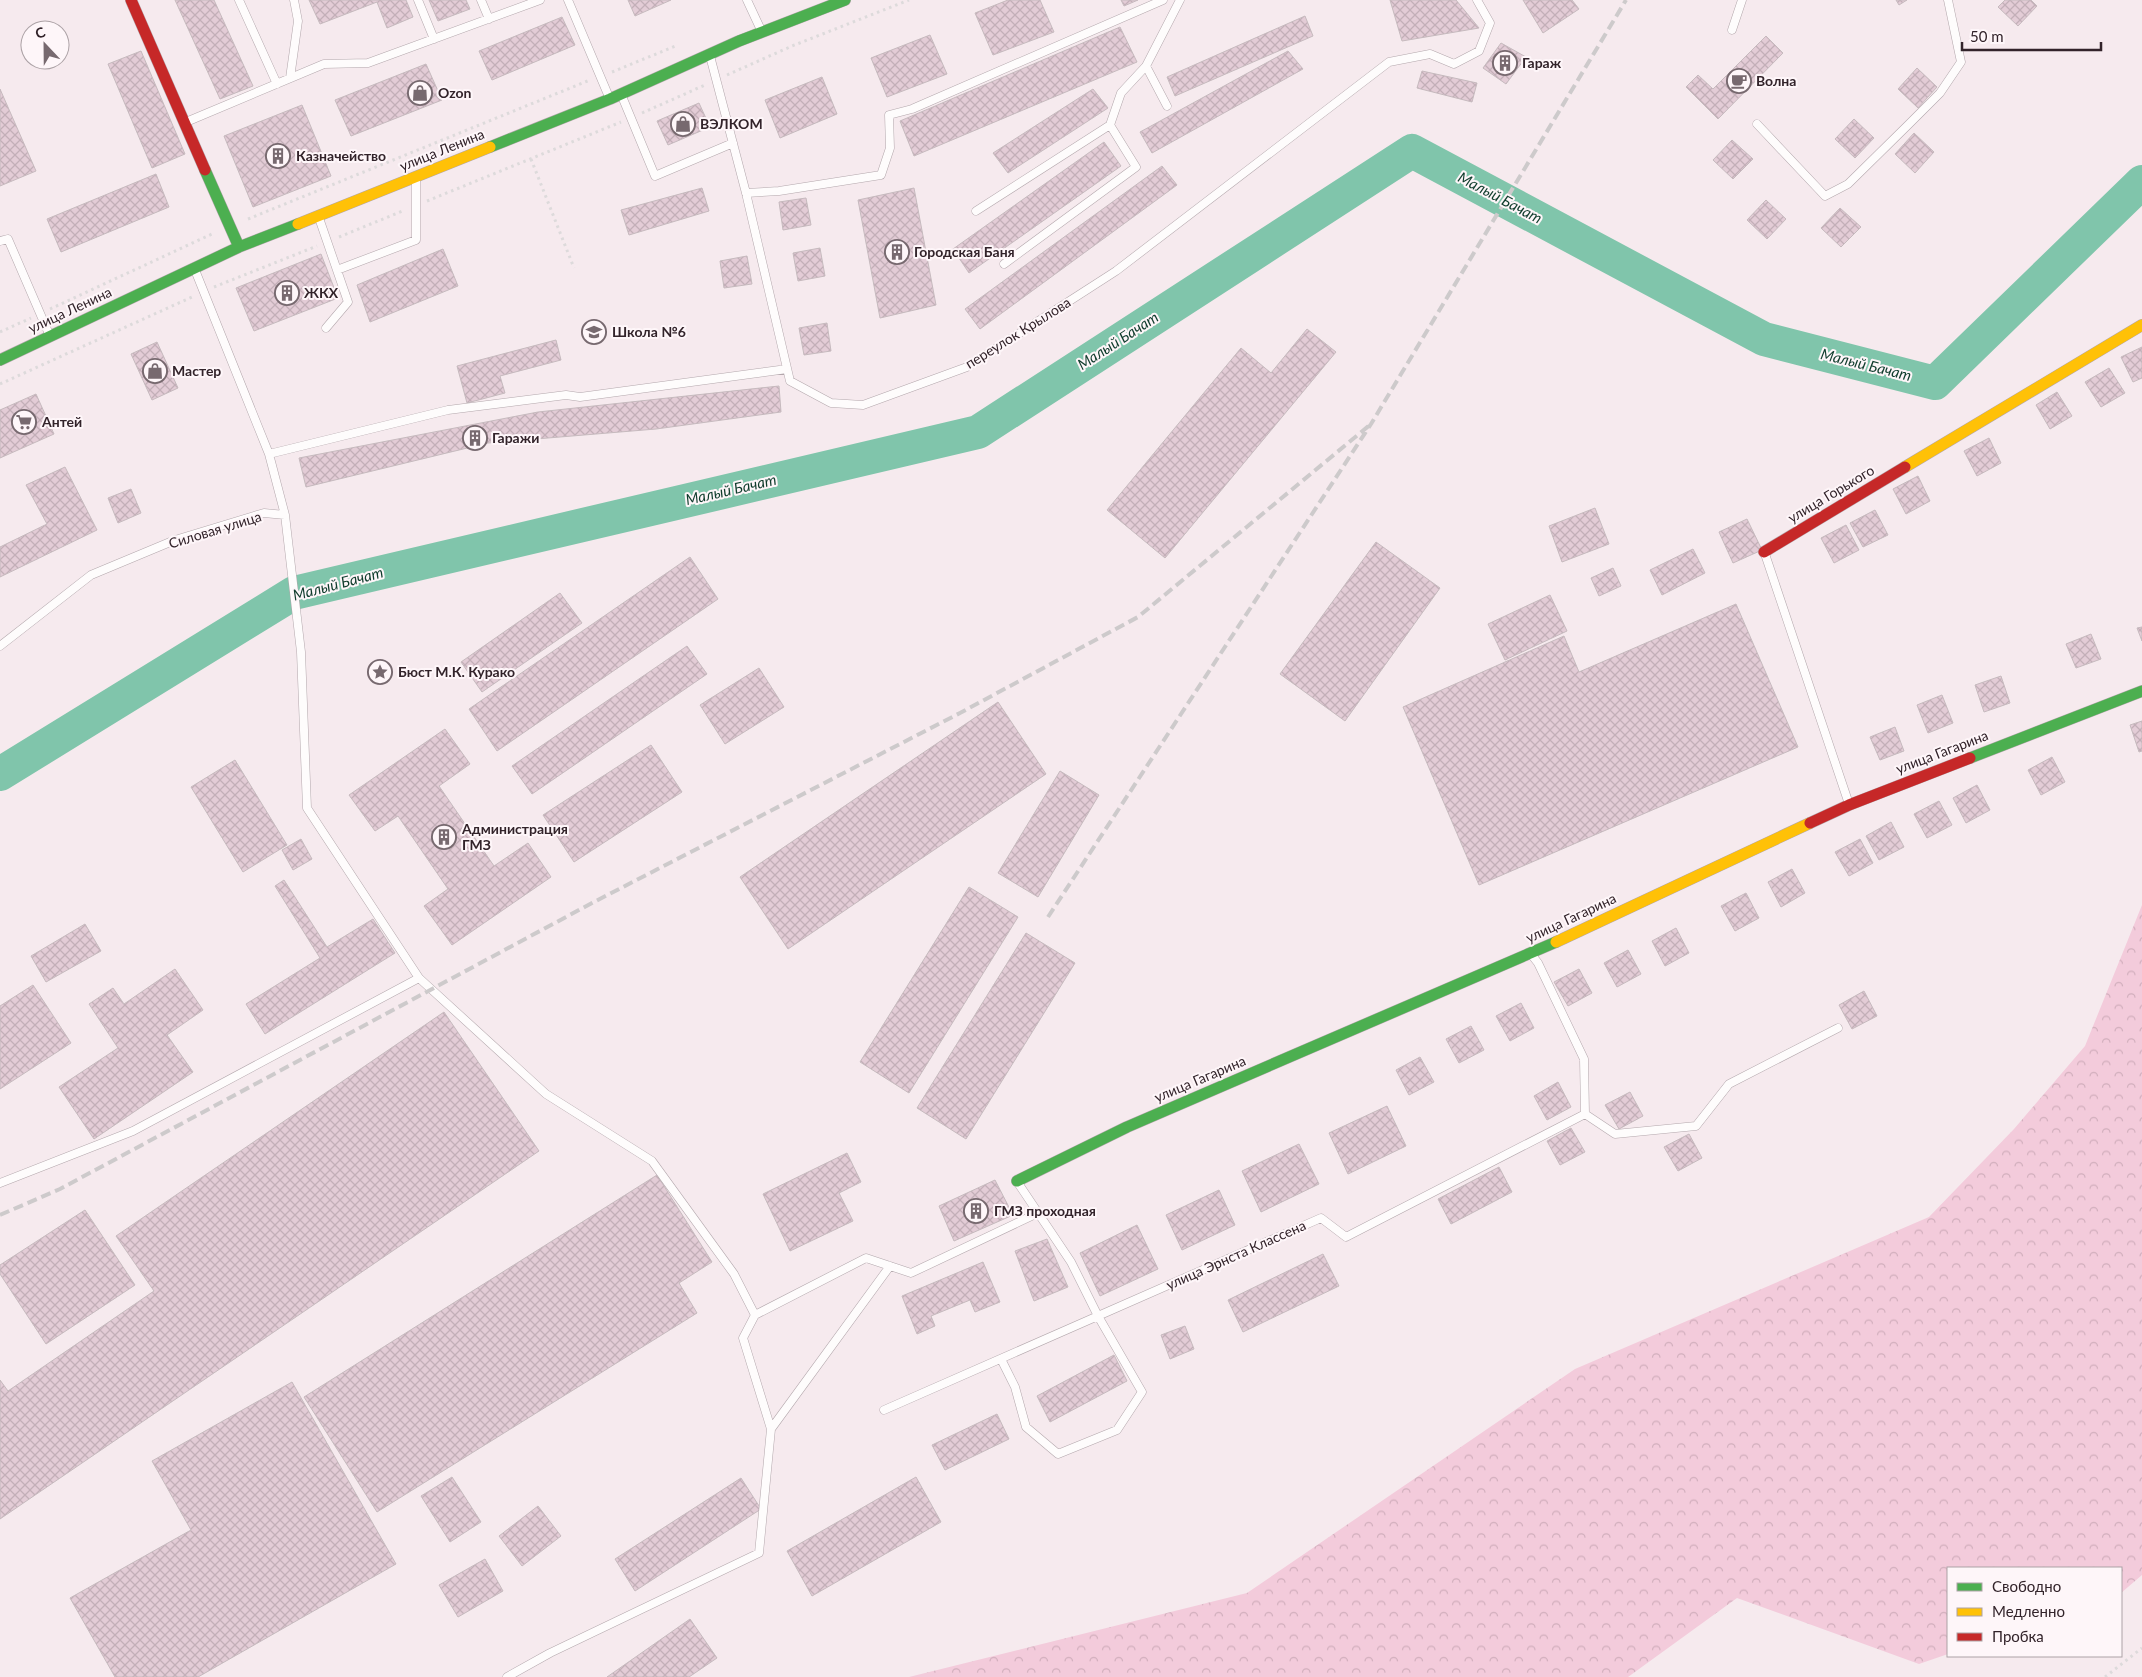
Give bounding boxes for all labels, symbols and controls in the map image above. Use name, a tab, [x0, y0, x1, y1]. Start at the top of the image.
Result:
north arrow	[20, 20, 70, 70]
scale bar	[1962, 20, 2101, 52]
text: С	[32, 23, 48, 42]
text: 50 m	[1970, 27, 2004, 45]
building icon: Гараж	[1492, 50, 1518, 76]
place label: Гараж	[1522, 54, 1562, 71]
cafe icon: Волна	[1726, 68, 1752, 94]
place label: Волна	[1756, 72, 1796, 89]
shop icon: Ozon	[407, 80, 433, 106]
place label: Ozon	[438, 84, 472, 101]
shop icon: ВЭЛКОМ	[670, 111, 696, 137]
place label: ВЭЛКОМ	[700, 115, 763, 132]
street label: улица Ленина	[397, 125, 487, 174]
building icon: Казначейство	[265, 143, 291, 169]
place label: Казначейство	[296, 147, 386, 164]
water label: Малый Бачат	[1455, 167, 1546, 227]
building icon: Городская Баня	[884, 239, 910, 265]
place label: Городская Баня	[914, 243, 1015, 260]
building icon: ЖКХ	[274, 280, 300, 306]
street label: улица Ленина	[25, 283, 114, 336]
place label: ЖКХ	[304, 284, 339, 301]
street label: переулок Крылова	[962, 293, 1074, 372]
water label: Малый Бачат	[1074, 307, 1161, 373]
school or university icon: Школа №6	[581, 319, 607, 345]
place label: Школа №6	[612, 323, 686, 340]
water label: Малый Бачат	[1819, 344, 1914, 384]
shop icon: Мастер	[142, 358, 168, 384]
place label: Мастер	[172, 362, 221, 379]
supermarket icon: Антей	[11, 409, 37, 435]
place label: Антей	[41, 413, 82, 430]
building icon: Гаражи	[462, 425, 488, 451]
place label: Гаражи	[492, 429, 539, 446]
street label: улица Горького	[1784, 461, 1877, 526]
water label: Малый Бачат	[684, 470, 778, 508]
street label: Силовая улица	[166, 507, 263, 552]
water label: Малый Бачат	[291, 562, 385, 604]
place icon: Бюст М.К. Курако	[367, 659, 393, 685]
place label: Бюст М.К. Курако	[398, 663, 515, 680]
street label: улица Гагарина	[1893, 726, 1990, 777]
place label: Администрация ГМЗ	[461, 820, 568, 853]
building icon: Администрация ГМЗ	[431, 824, 457, 850]
street label: улица Гагарина	[1523, 889, 1619, 946]
street label: улица Гагарина	[1152, 1052, 1248, 1105]
building icon: ГМЗ проходная	[963, 1198, 989, 1224]
place label: ГМЗ проходная	[994, 1202, 1096, 1219]
street label: улица Эрнста Классена	[1163, 1216, 1308, 1293]
legend	[1947, 1567, 2122, 1657]
text: Свободно	[1992, 1577, 2061, 1595]
text: Медленно	[1992, 1602, 2065, 1620]
text: Пробка	[1992, 1627, 2044, 1645]

